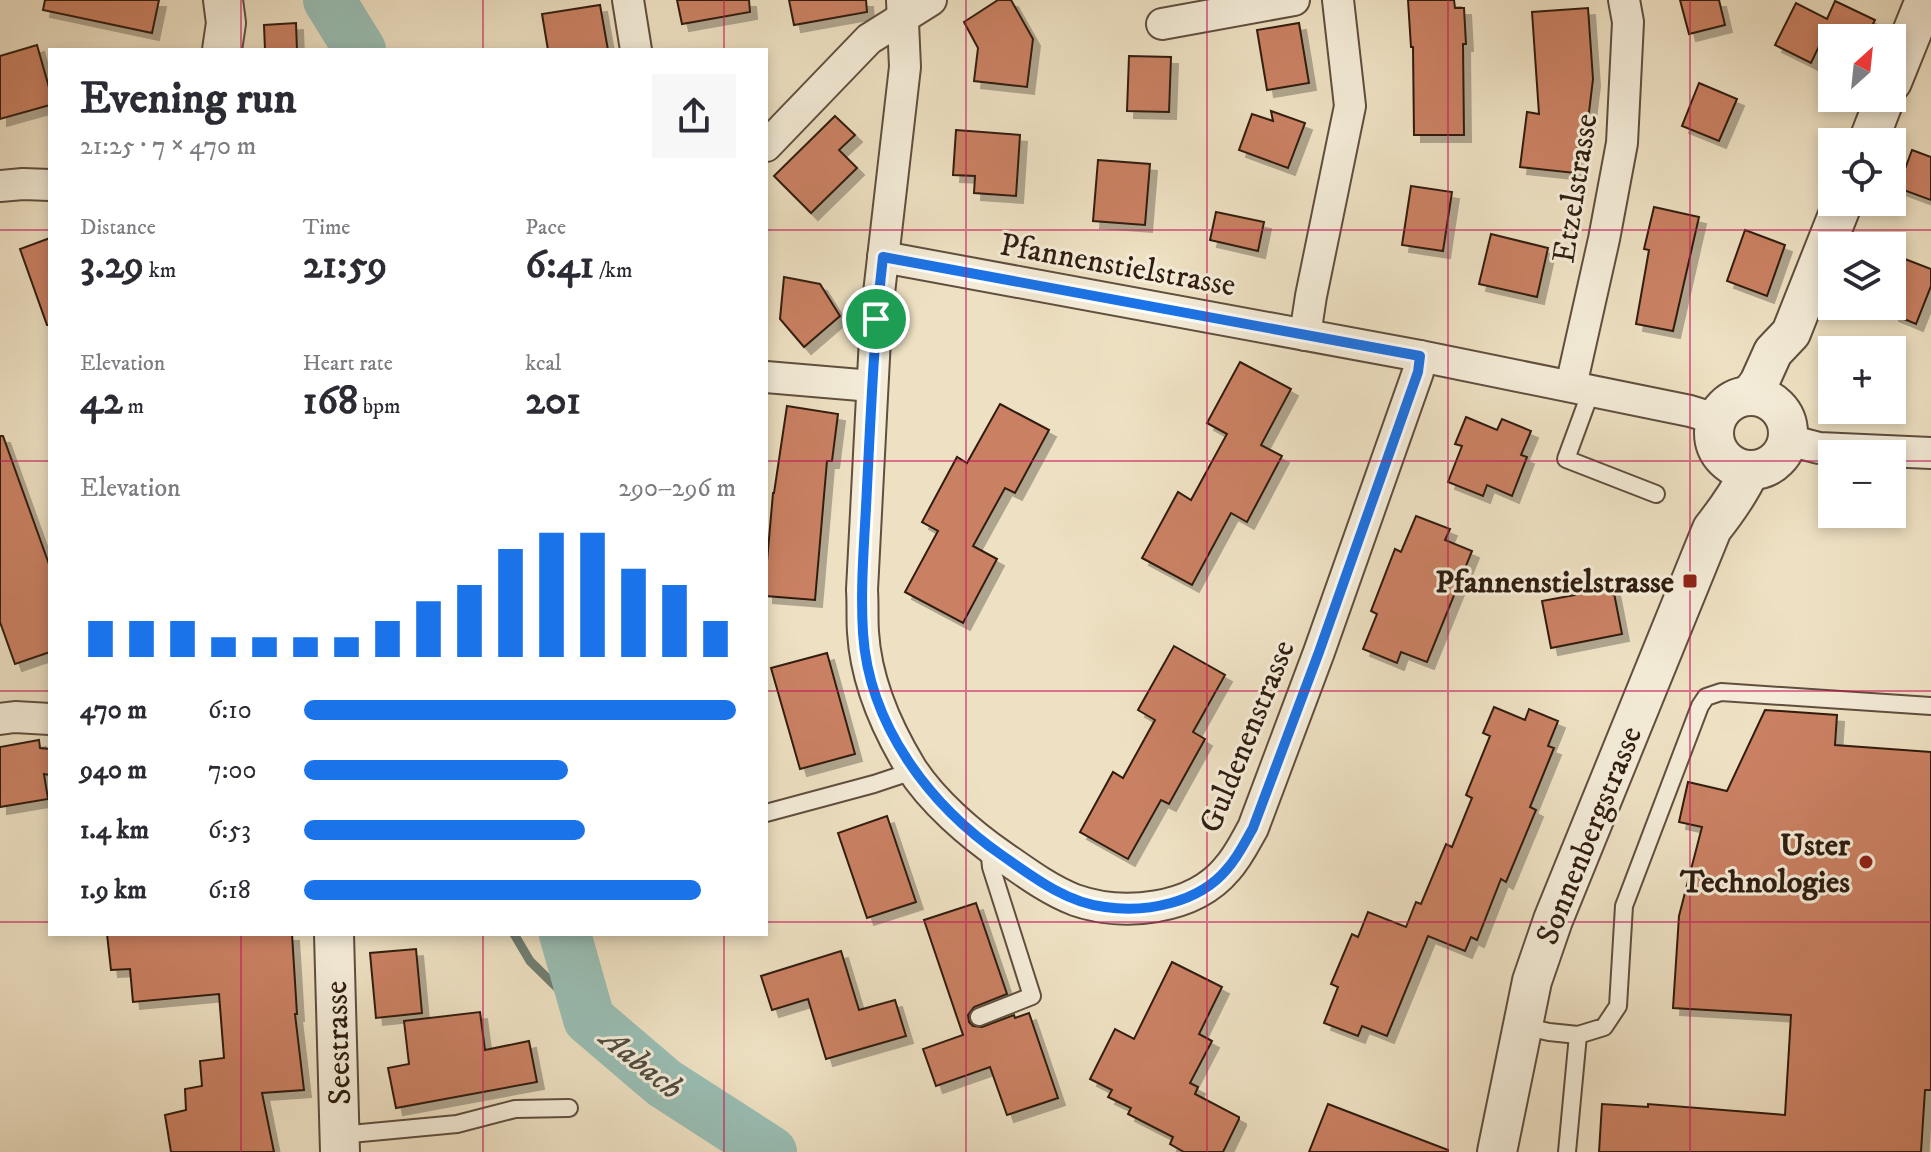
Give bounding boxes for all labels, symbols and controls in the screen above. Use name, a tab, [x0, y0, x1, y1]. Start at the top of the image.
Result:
north arrow	[1818, 24, 1906, 112]
map controls	[1818, 24, 1906, 528]
text: Evening run	[80, 72, 297, 127]
button: share	[652, 74, 736, 158]
street label: Etzelstrasse	[1544, 111, 1608, 266]
button: locate	[1818, 128, 1906, 216]
text: 21:25 · 7 × 470 m	[80, 130, 256, 163]
text: Distance	[80, 214, 156, 241]
text: Time	[303, 214, 350, 241]
text: Pace	[525, 214, 566, 241]
street label: Pfannenstielstrasse	[997, 226, 1239, 306]
button: layers	[1818, 232, 1906, 320]
text: 3.29	[80, 241, 144, 291]
text: 21:59	[303, 241, 387, 291]
text: 6:41	[525, 241, 594, 291]
text: km	[144, 257, 176, 284]
text: /km	[594, 257, 632, 284]
pin	[842, 285, 910, 353]
icon: arrive	[854, 297, 898, 341]
button: +	[1818, 336, 1906, 424]
text: Elevation	[80, 350, 165, 377]
text: Heart rate	[303, 350, 393, 377]
text: kcal	[525, 350, 561, 377]
text: 42	[80, 377, 123, 427]
text: 168	[303, 377, 358, 427]
text: 201	[525, 377, 581, 427]
text: m	[123, 393, 144, 420]
text: bpm	[358, 393, 401, 420]
button: −	[1818, 440, 1906, 528]
text: Elevation	[80, 472, 181, 505]
text: 290–296 m	[618, 472, 736, 505]
place label: Pfannenstielstrasse	[1435, 563, 1674, 603]
marker: Pfannenstielstrasse	[1681, 572, 1699, 590]
street label: Guldenenstrasse	[1191, 635, 1305, 839]
text: 470 m	[80, 694, 147, 727]
text: 6:10	[208, 694, 252, 727]
street label: Sonnenbergstrasse	[1528, 721, 1652, 951]
text: 940 m	[80, 754, 147, 787]
text: 7:00	[208, 754, 256, 787]
text: 1.4 km	[80, 814, 149, 847]
text: 6:53	[208, 814, 251, 847]
place label: Uster Technologies	[1679, 826, 1851, 903]
marker: Uster Technologies	[1857, 853, 1875, 871]
text: 1.9 km	[80, 874, 147, 907]
text: 6:18	[208, 874, 251, 907]
street label: Seestrasse	[317, 980, 361, 1106]
water label: Aabach	[589, 1015, 691, 1109]

